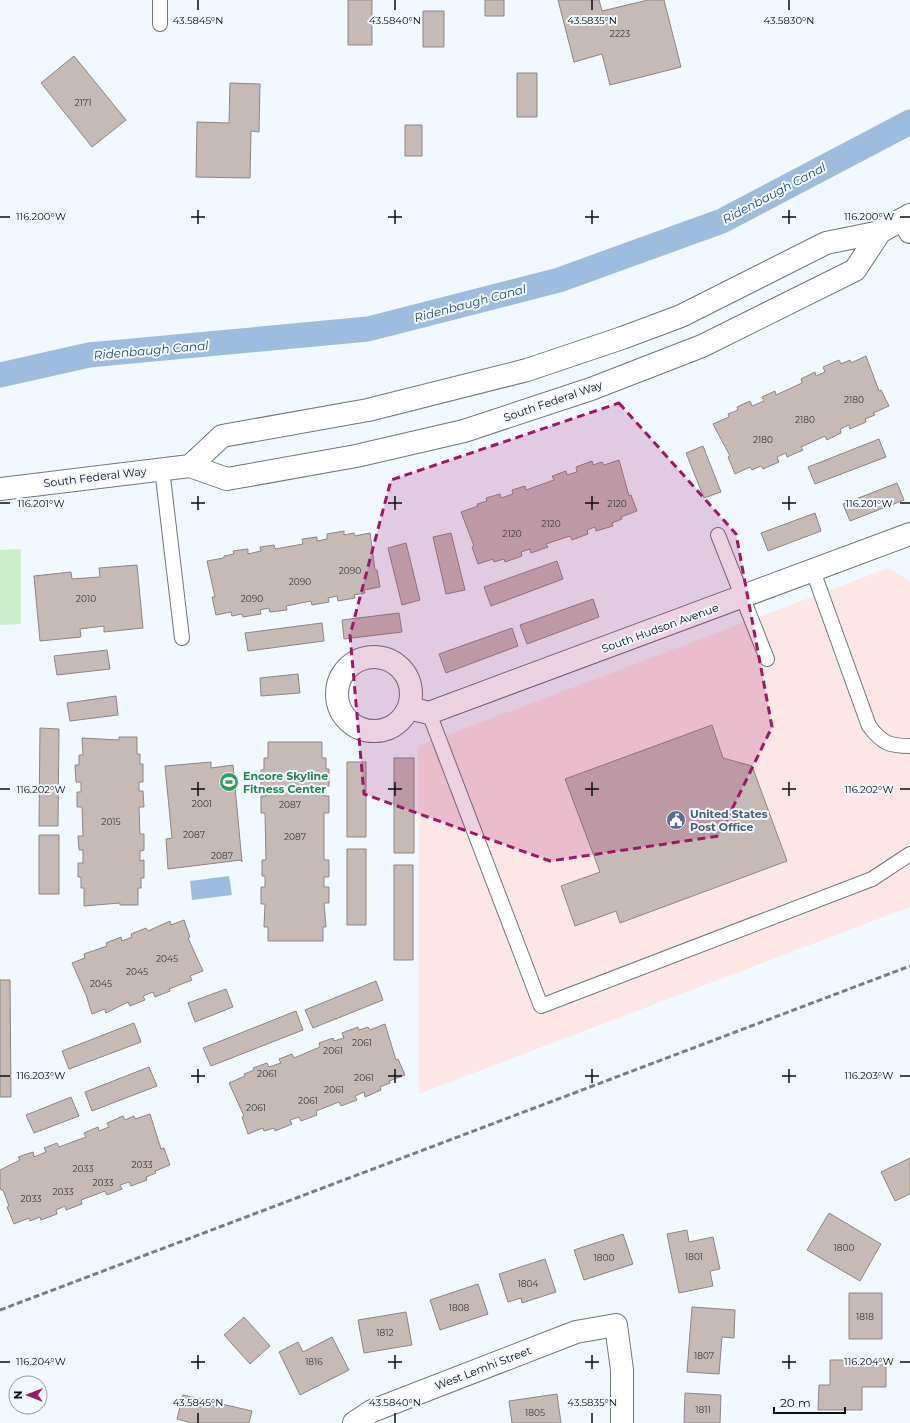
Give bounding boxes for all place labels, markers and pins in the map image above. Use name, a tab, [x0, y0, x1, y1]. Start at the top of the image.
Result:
place label: Encore Skyline Fitness Center	[243, 769, 328, 796]
sports icon: Encore Skyline Fitness Center	[218, 771, 240, 793]
place label: United States Post Office	[690, 807, 768, 834]
public building icon: United States Post Office	[665, 809, 687, 831]

